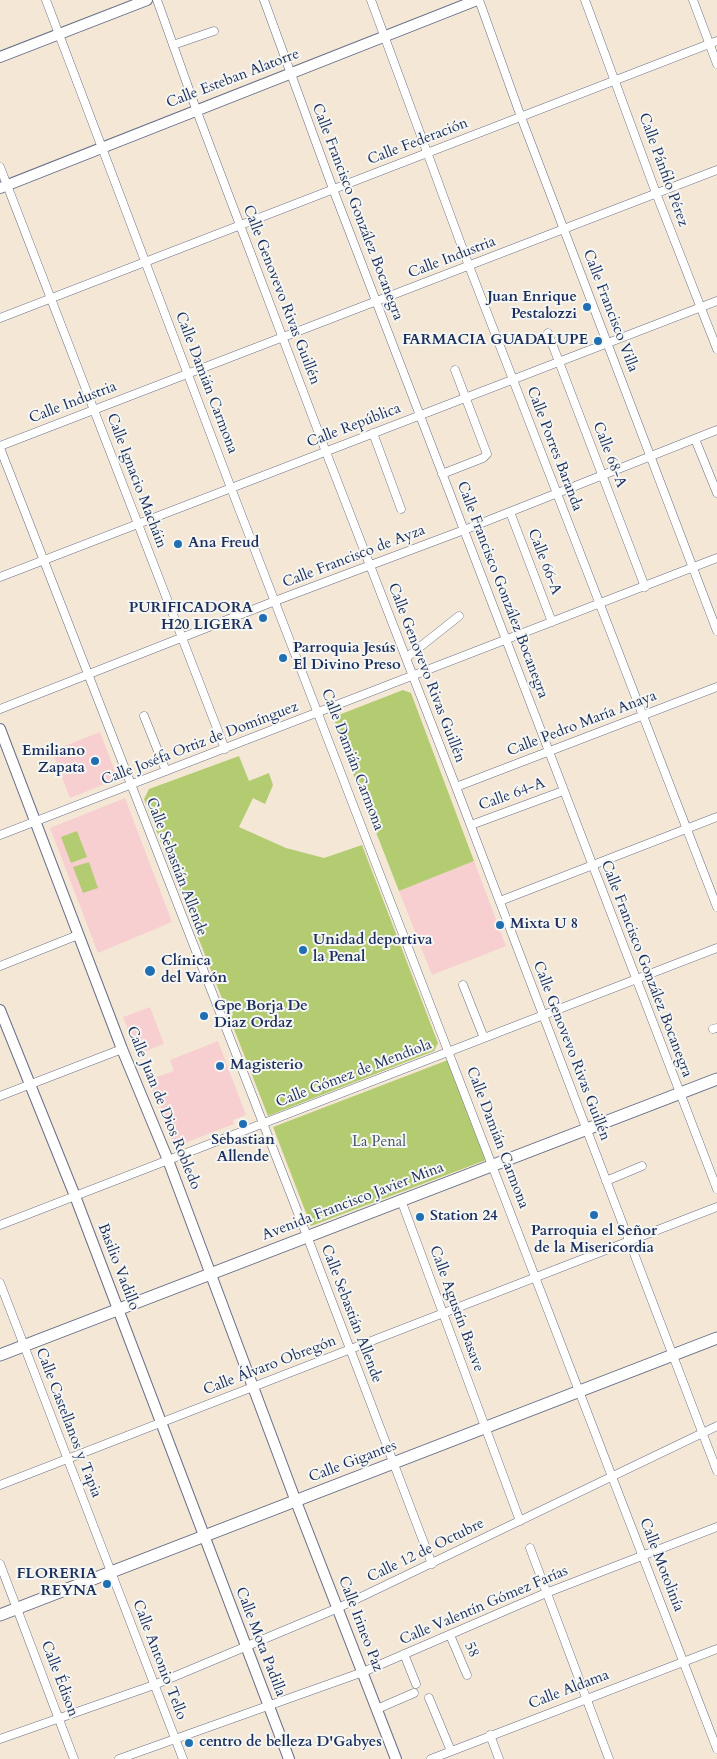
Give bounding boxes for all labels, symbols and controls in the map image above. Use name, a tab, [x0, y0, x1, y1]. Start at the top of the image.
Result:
street label: Calle Esteban Alatorre	[164, 45, 302, 113]
street label: Calle Francisco González Bocanegra	[307, 101, 407, 323]
street label: Calle Pánfilo Pérez	[634, 111, 692, 229]
street label: Calle Federación	[365, 115, 471, 169]
street label: Calle Genovevo Rivas Guillén	[238, 203, 324, 387]
street label: Calle Industria	[406, 233, 498, 283]
street label: Calle Francisco Villa	[578, 247, 642, 375]
place label: Juan Enrique Pestalozzi	[487, 289, 577, 324]
marker: Juan Enrique Pestalozzi	[581, 301, 593, 313]
street label: Calle Damián Carmona	[171, 310, 241, 456]
place label: FARMACIA GUADALUPE	[402, 332, 588, 350]
marker: FARMACIA GUADALUPE	[592, 335, 604, 347]
street label: Calle Industria	[27, 378, 119, 428]
street label: Calle Porres Baranda	[522, 384, 586, 514]
street label: Calle República	[304, 400, 404, 452]
street label: Calle Ignacio Macháin	[102, 411, 170, 551]
street label: Calle 68-A	[588, 419, 630, 491]
street label: Calle Francisco González Bocanegra	[452, 479, 552, 701]
street label: Calle Francisco de Ayza	[280, 522, 428, 592]
street label: Calle 66-A	[523, 526, 565, 598]
place label: Ana Freud	[188, 535, 259, 553]
marker: Ana Freud	[172, 538, 184, 550]
street label: Calle Genovevo Rivas Guillén	[383, 581, 469, 765]
place label: PURIFICADORA H20 LIGERA	[129, 600, 253, 635]
marker: PURIFICADORA H20 LIGERA	[257, 612, 269, 624]
place label: Parroquia Jesús El Divino Preso	[293, 640, 401, 675]
marker: Parroquia Jesús El Divino Preso	[277, 652, 289, 664]
street label: Calle Damián Carmona	[317, 687, 387, 833]
street label: Calle Pedro María Anaya	[505, 687, 659, 761]
street label: Calle Joséfa Ortiz de Domínguez	[99, 698, 301, 790]
place label: Emiliano Zapata	[22, 743, 85, 778]
marker: Emiliano Zapata	[89, 755, 101, 767]
street label: Calle 64-A	[476, 775, 548, 815]
street label: Calle Sebastián Allende	[141, 795, 211, 939]
street label: Calle Francisco González Bocanegra	[596, 858, 696, 1080]
place label: Mixta U 8	[510, 916, 578, 934]
marker: Mixta U 8	[494, 919, 506, 931]
place label: Unidad deportiva la Penal	[313, 932, 432, 967]
marker: Unidad deportiva la Penal	[297, 944, 309, 956]
place label: Clínica del Varón	[161, 953, 227, 988]
street label: Calle Genovevo Rivas Guillén	[528, 959, 614, 1143]
marker: Clínica del Varón	[143, 964, 157, 978]
place label: Gpe Borja De Diaz Ordaz	[214, 998, 308, 1033]
marker: Gpe Borja De Diaz Ordaz	[198, 1010, 210, 1022]
street label: Calle Juan de Dios Robledo	[122, 1024, 204, 1192]
street label: Calle Gómez de Mendiola	[274, 1036, 434, 1112]
place label: Magisterio	[230, 1057, 303, 1075]
marker: Magisterio	[214, 1060, 226, 1072]
street label: Calle Damián Carmona	[462, 1065, 532, 1211]
marker: Sebastian Allende	[237, 1118, 249, 1130]
place label: Sebastian Allende	[211, 1132, 275, 1167]
park label: La Penal	[352, 1134, 406, 1152]
street label: Avenida Francisco Javier Mina	[259, 1159, 447, 1245]
place label: Station 24	[430, 1208, 498, 1226]
marker: Parroquia el Señor de la Misericordia	[588, 1209, 600, 1221]
marker: Station 24	[414, 1211, 426, 1223]
street label: Basilio Vadillo	[93, 1221, 143, 1313]
place label: Parroquia el Señor de la Misericordia	[531, 1223, 657, 1258]
street label: Calle Sebastián Allende	[316, 1242, 386, 1386]
street label: Calle Agustín Basave	[425, 1244, 487, 1374]
street label: Calle Álvaro Obregón	[201, 1332, 339, 1400]
street label: Calle Castellanos y Tapia	[31, 1346, 105, 1500]
street label: Calle Gigantes	[307, 1437, 399, 1487]
street label: Calle 12 de Octubre	[365, 1515, 487, 1587]
street label: Calle Motolinía	[635, 1516, 687, 1614]
street label: Calle Valentín Gómez Farías	[397, 1562, 571, 1650]
place label: FLORERIA REYNA	[16, 1566, 97, 1601]
street label: Calle Irineo Paz	[334, 1574, 386, 1674]
marker: FLORERIA REYNA	[101, 1578, 113, 1590]
street label: Calle Mota Padilla	[231, 1585, 289, 1699]
street label: Calle Antonio Tello	[128, 1598, 190, 1722]
street label: Calle Édison	[36, 1639, 82, 1719]
street label: 58	[460, 1639, 482, 1661]
street label: Calle Aldama	[526, 1666, 612, 1714]
place label: centro de belleza D'Gabyes	[199, 1734, 382, 1752]
marker: centro de belleza D'Gabyes	[183, 1737, 195, 1749]

